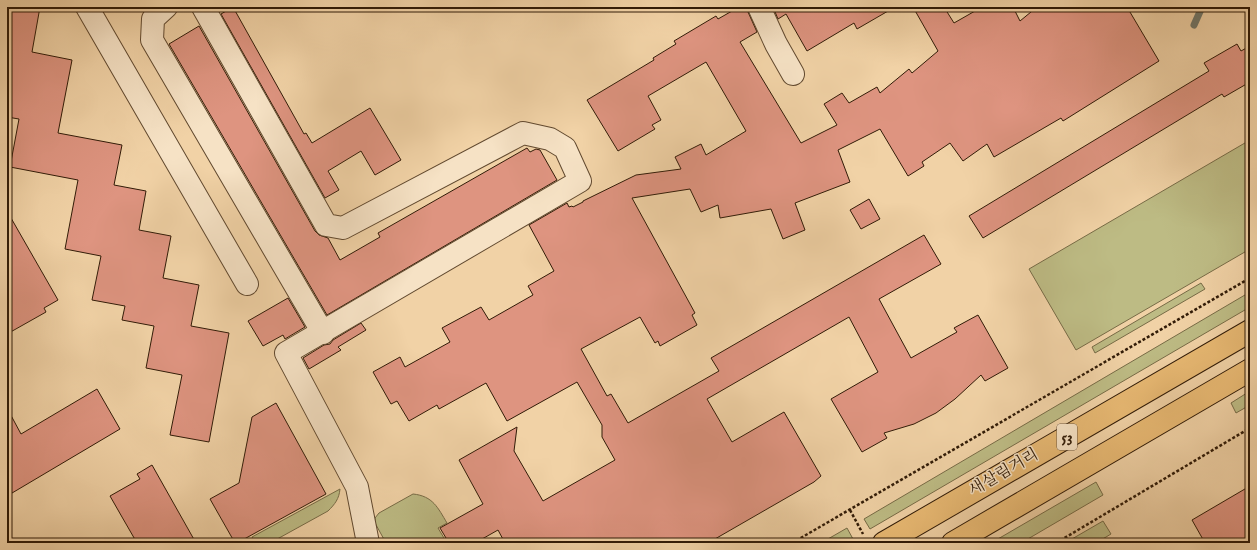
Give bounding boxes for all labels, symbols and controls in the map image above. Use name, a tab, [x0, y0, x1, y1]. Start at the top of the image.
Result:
road number: 53	[1057, 424, 1077, 450]
street label: 새살림거리	[966, 445, 1042, 501]

